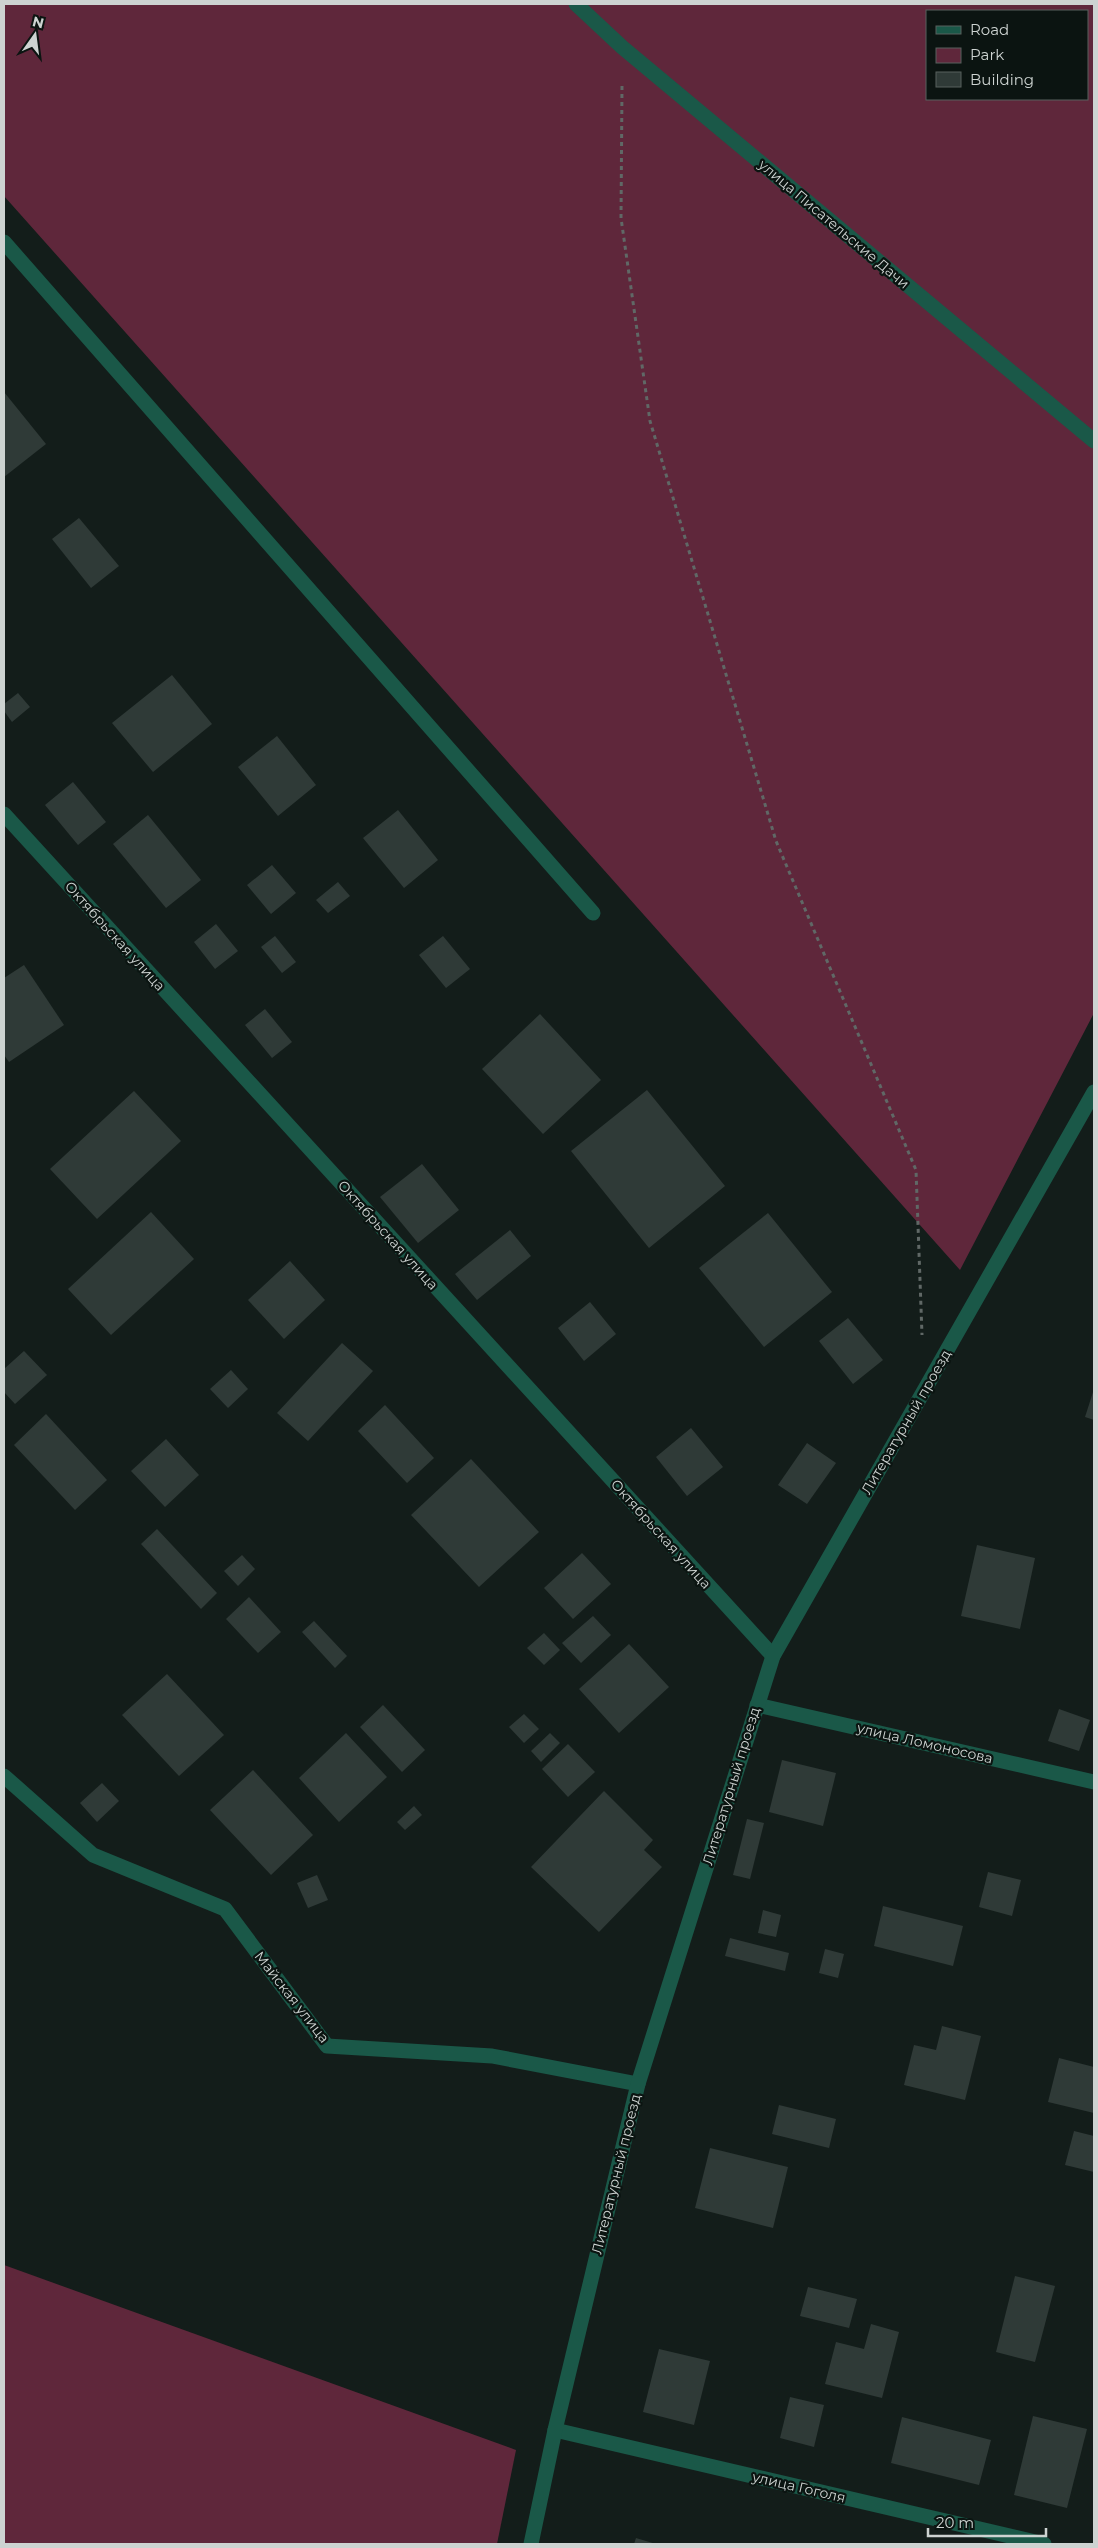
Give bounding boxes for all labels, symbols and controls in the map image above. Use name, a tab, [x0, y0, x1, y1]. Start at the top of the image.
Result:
north arrow	[10, 10, 60, 60]
legend	[926, 10, 1088, 100]
text: N	[30, 12, 46, 32]
text: Road	[970, 20, 1009, 39]
text: Park	[970, 45, 1004, 64]
text: Building	[970, 70, 1034, 89]
street label: улица Писательские Дачи	[754, 155, 913, 292]
street label: Октябрьская улица	[61, 877, 169, 995]
street label: Октябрьская улица	[334, 1176, 442, 1294]
street label: Литературный проезд	[857, 1346, 955, 1498]
street label: Октябрьская улица	[607, 1475, 715, 1593]
street label: Литературный проезд	[698, 1705, 764, 1867]
street label: улица Ломоносова	[854, 1718, 995, 1767]
street label: Майская улица	[251, 1948, 333, 2046]
street label: Литературный проезд	[587, 2092, 645, 2256]
street label: улица Гоголя	[750, 2467, 847, 2506]
scale bar	[928, 2506, 1046, 2538]
text: 20 m	[936, 2513, 974, 2532]

